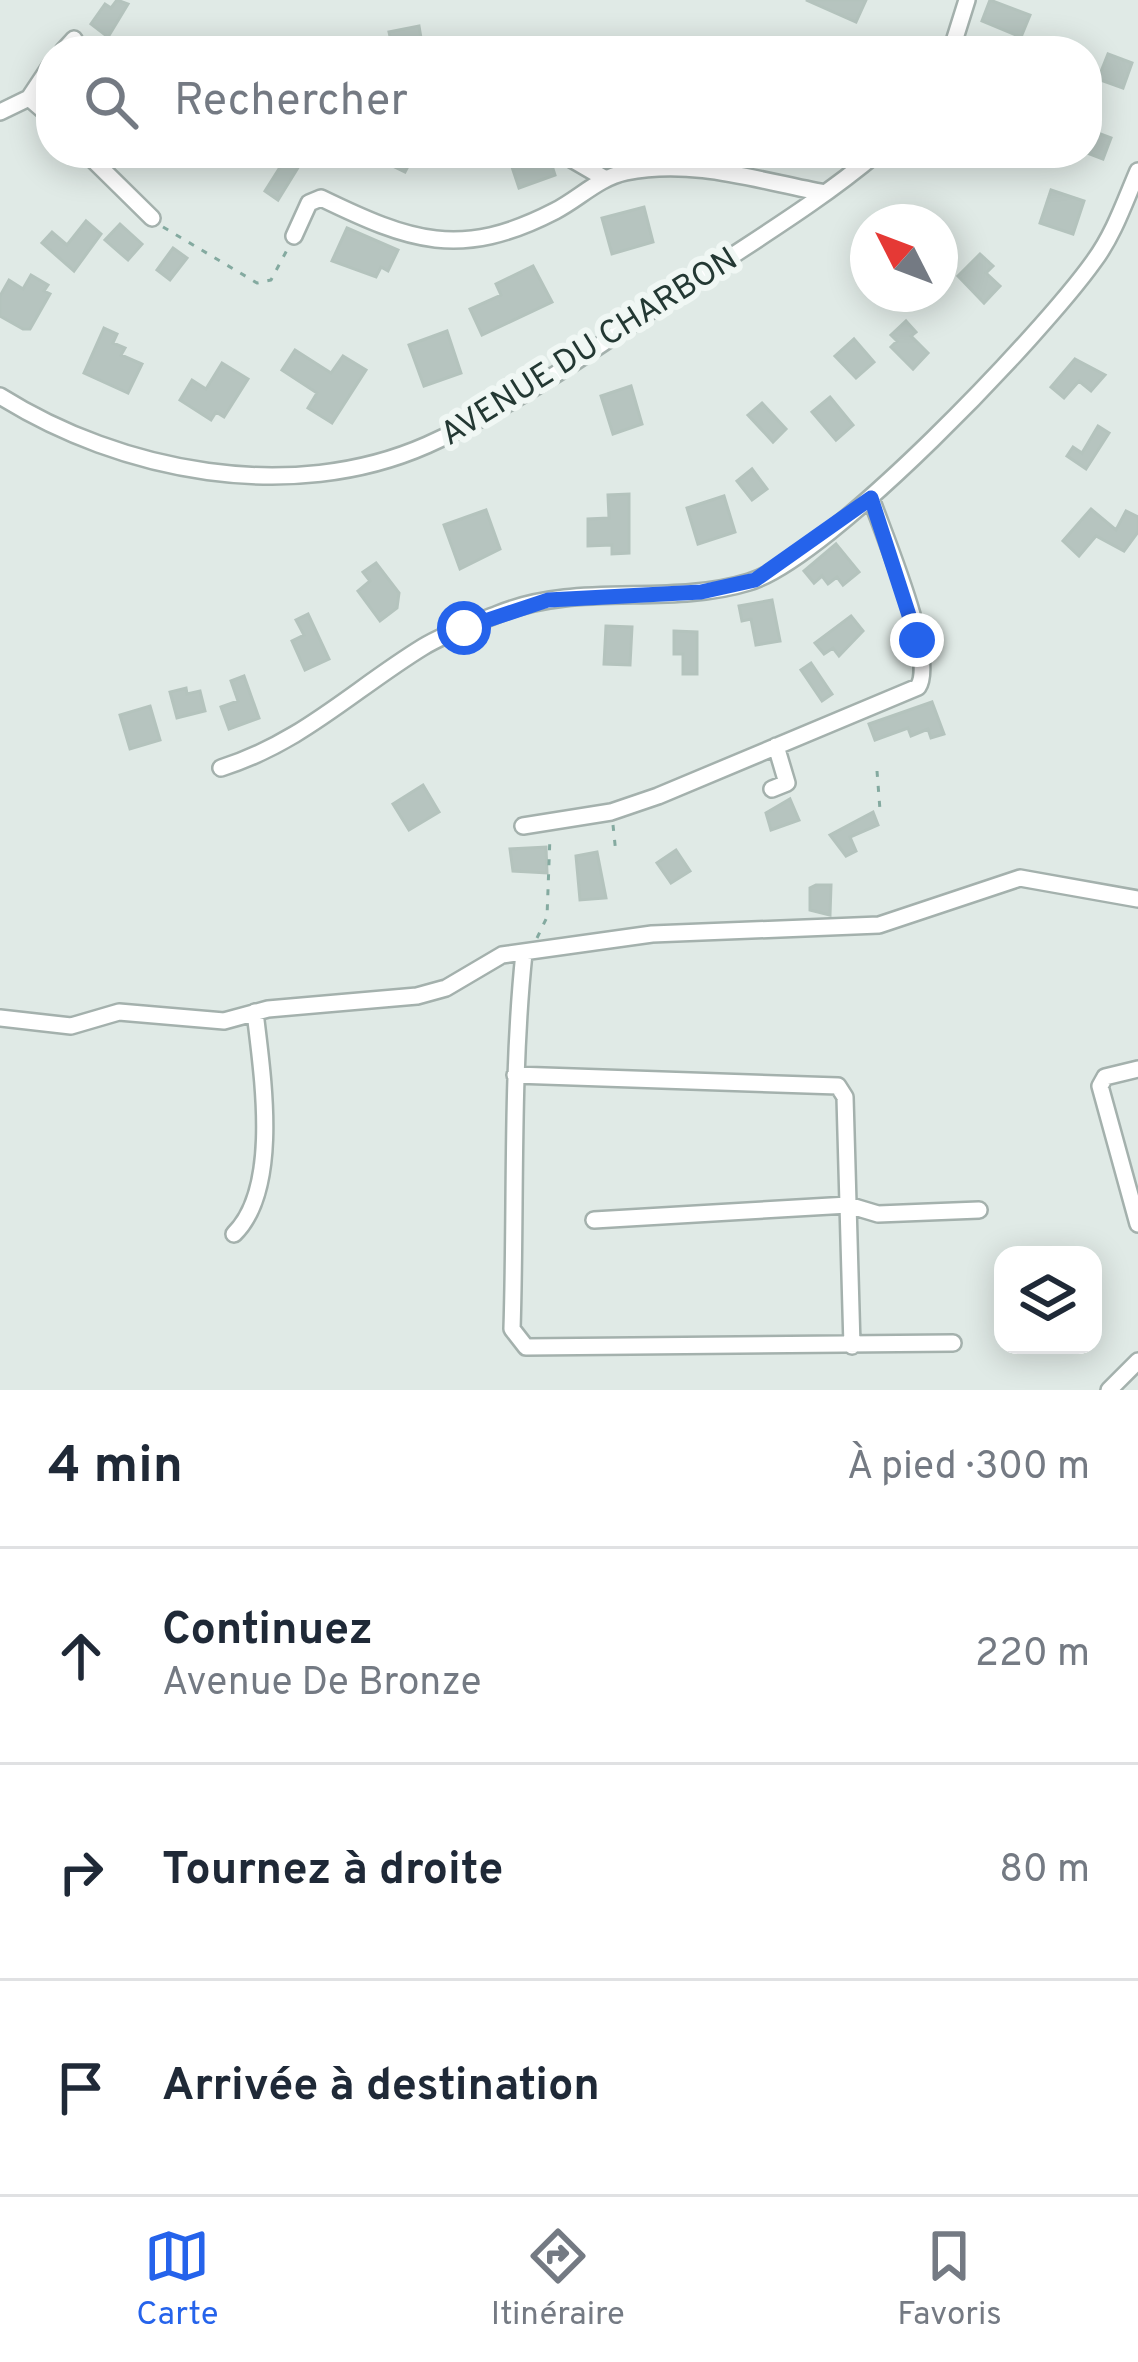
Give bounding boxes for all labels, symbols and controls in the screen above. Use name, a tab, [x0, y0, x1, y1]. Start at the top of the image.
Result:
search box	[36, 36, 1102, 168]
icon: search	[78, 69, 144, 135]
text: Rechercher	[174, 74, 408, 131]
north arrow	[850, 204, 958, 312]
street label: AVENUE DU CHARBON	[434, 240, 746, 457]
route start	[437, 601, 491, 655]
route end	[890, 613, 944, 667]
map controls	[994, 1246, 1102, 1354]
button: layers	[994, 1246, 1102, 1354]
text: 4 min	[48, 1436, 183, 1501]
text: À pied · 300 m	[847, 1444, 1090, 1493]
text: Continuez	[162, 1603, 373, 1660]
icon: ahead	[48, 1623, 114, 1689]
text: 220 m	[975, 1631, 1090, 1680]
text: Avenue De Bronze	[162, 1660, 482, 1709]
icon: right	[48, 1839, 114, 1905]
text: Tournez à droite	[162, 1843, 503, 1900]
text: 80 m	[999, 1847, 1090, 1896]
icon: arrive	[48, 2055, 114, 2121]
text: Arrivée à destination	[162, 2059, 600, 2116]
tab: Carte	[136, 2223, 219, 2337]
tab: Itinéraire	[491, 2223, 625, 2337]
tab: Favoris	[897, 2223, 1002, 2337]

